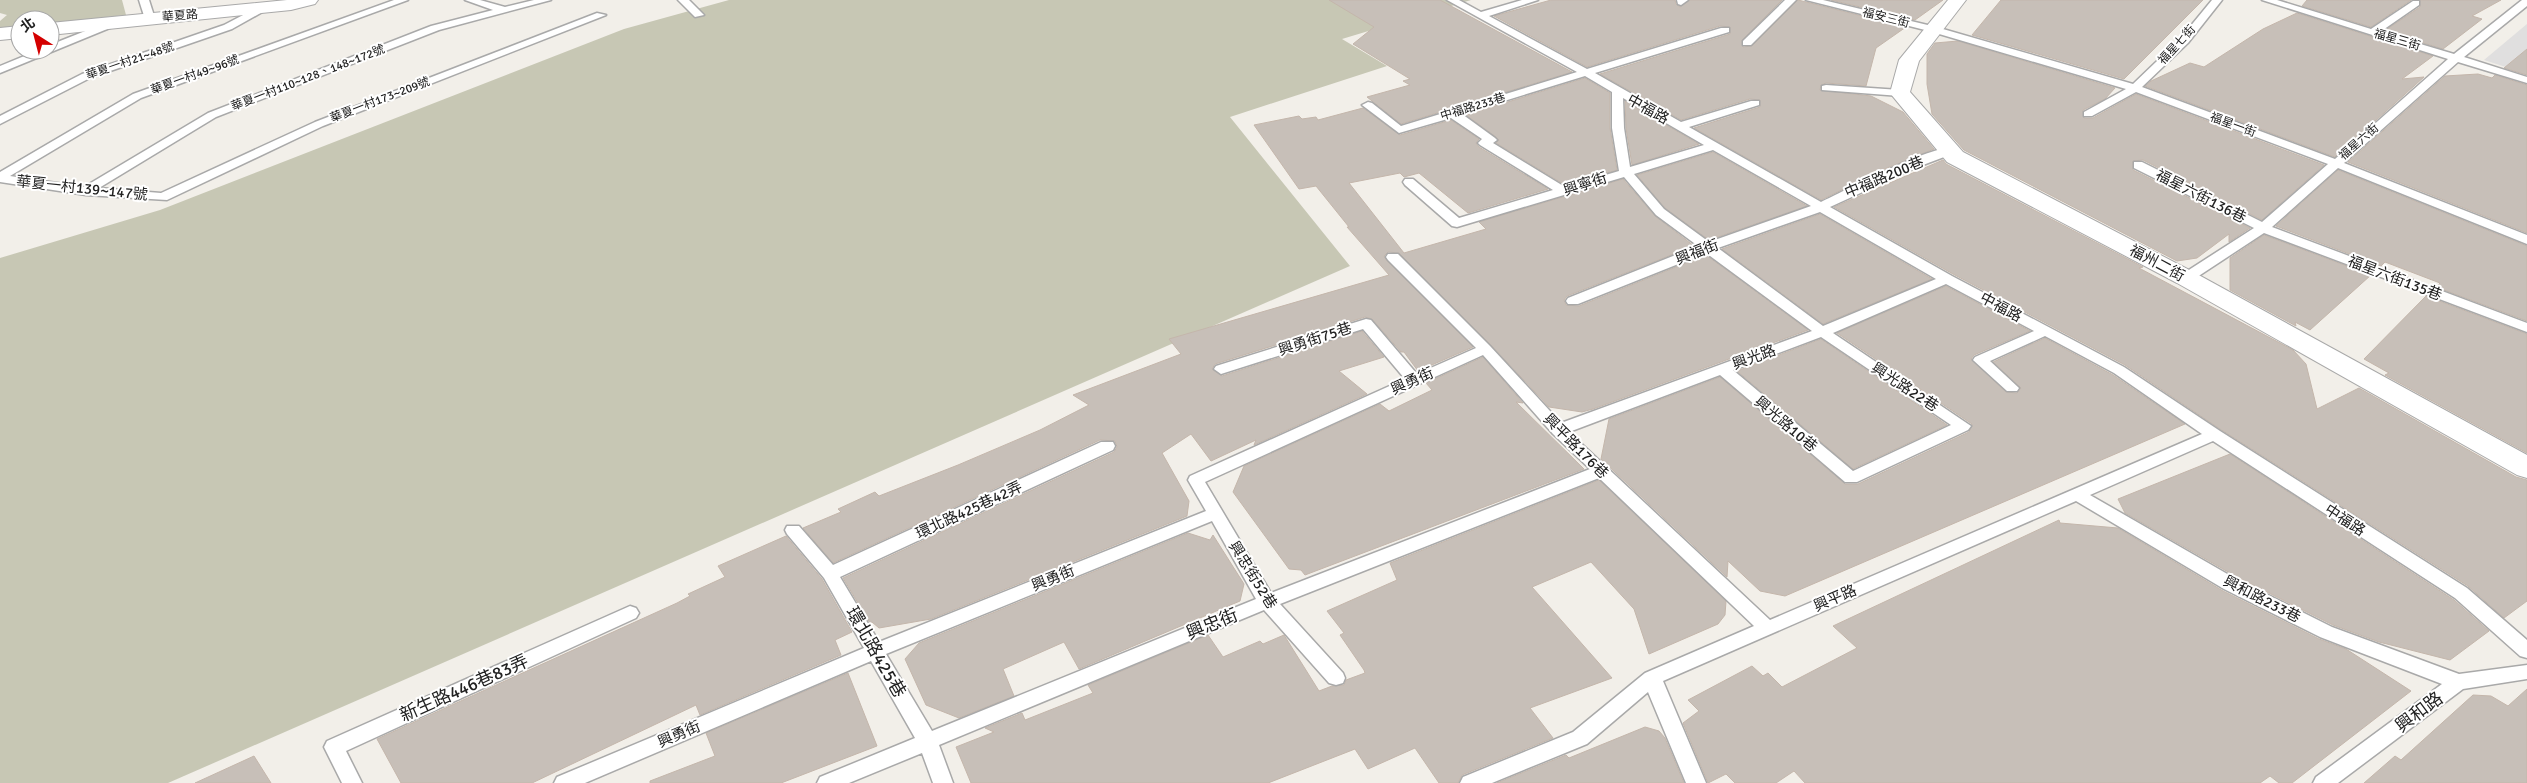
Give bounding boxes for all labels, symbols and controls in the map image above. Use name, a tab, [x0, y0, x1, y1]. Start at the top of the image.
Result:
street label: 福安三街	[1861, 5, 1911, 31]
street label: 華夏路	[161, 7, 199, 25]
north arrow	[10, 10, 60, 60]
text: 北	[17, 14, 38, 36]
street label: 福星七街	[2155, 22, 2199, 68]
street label: 福星三街	[2372, 26, 2422, 54]
street label: 華夏一村21~48號	[84, 39, 176, 83]
street label: 華夏一村110~128、148~172號	[229, 42, 387, 114]
street label: 華夏一村49~96號	[149, 52, 241, 98]
street label: 華夏一村173~209號	[328, 74, 432, 126]
street label: 中福路233巷	[1439, 90, 1507, 124]
street label: 中福路	[1624, 90, 1672, 128]
street label: 福星一街	[2208, 110, 2258, 140]
street label: 福星六街	[2336, 121, 2382, 163]
street label: 中福路200巷	[1842, 152, 1926, 202]
street label: 福星六街136巷	[2153, 165, 2249, 227]
street label: 興寧街	[1561, 168, 1609, 200]
street label: 華夏一村139~147號	[15, 172, 149, 204]
street label: 興福街	[1673, 236, 1721, 268]
street label: 福州二街	[2126, 241, 2188, 285]
street label: 福星六街135巷	[2345, 252, 2445, 304]
street label: 中福路	[1977, 288, 2025, 326]
street label: 興勇街75巷	[1276, 319, 1354, 359]
street label: 興光路	[1730, 341, 1778, 373]
street label: 興光路22巷	[1868, 359, 1942, 415]
street label: 興勇街	[1388, 364, 1436, 398]
street label: 興光路10巷	[1751, 393, 1821, 455]
street label: 興平路176巷	[1540, 410, 1612, 482]
street label: 環北路425巷42弄	[913, 477, 1025, 543]
street label: 中福路	[2321, 500, 2369, 540]
street label: 興忠街52巷	[1225, 538, 1281, 612]
street label: 興勇街	[1029, 561, 1077, 595]
street label: 興和路233巷	[2220, 572, 2304, 626]
street label: 興平路	[1811, 581, 1859, 615]
street label: 環北路425巷	[841, 603, 911, 701]
street label: 興忠街	[1183, 604, 1241, 644]
street label: 新生路446巷83弄	[396, 650, 532, 726]
street label: 興和路	[2391, 687, 2447, 737]
street label: 興勇街	[655, 717, 703, 751]

